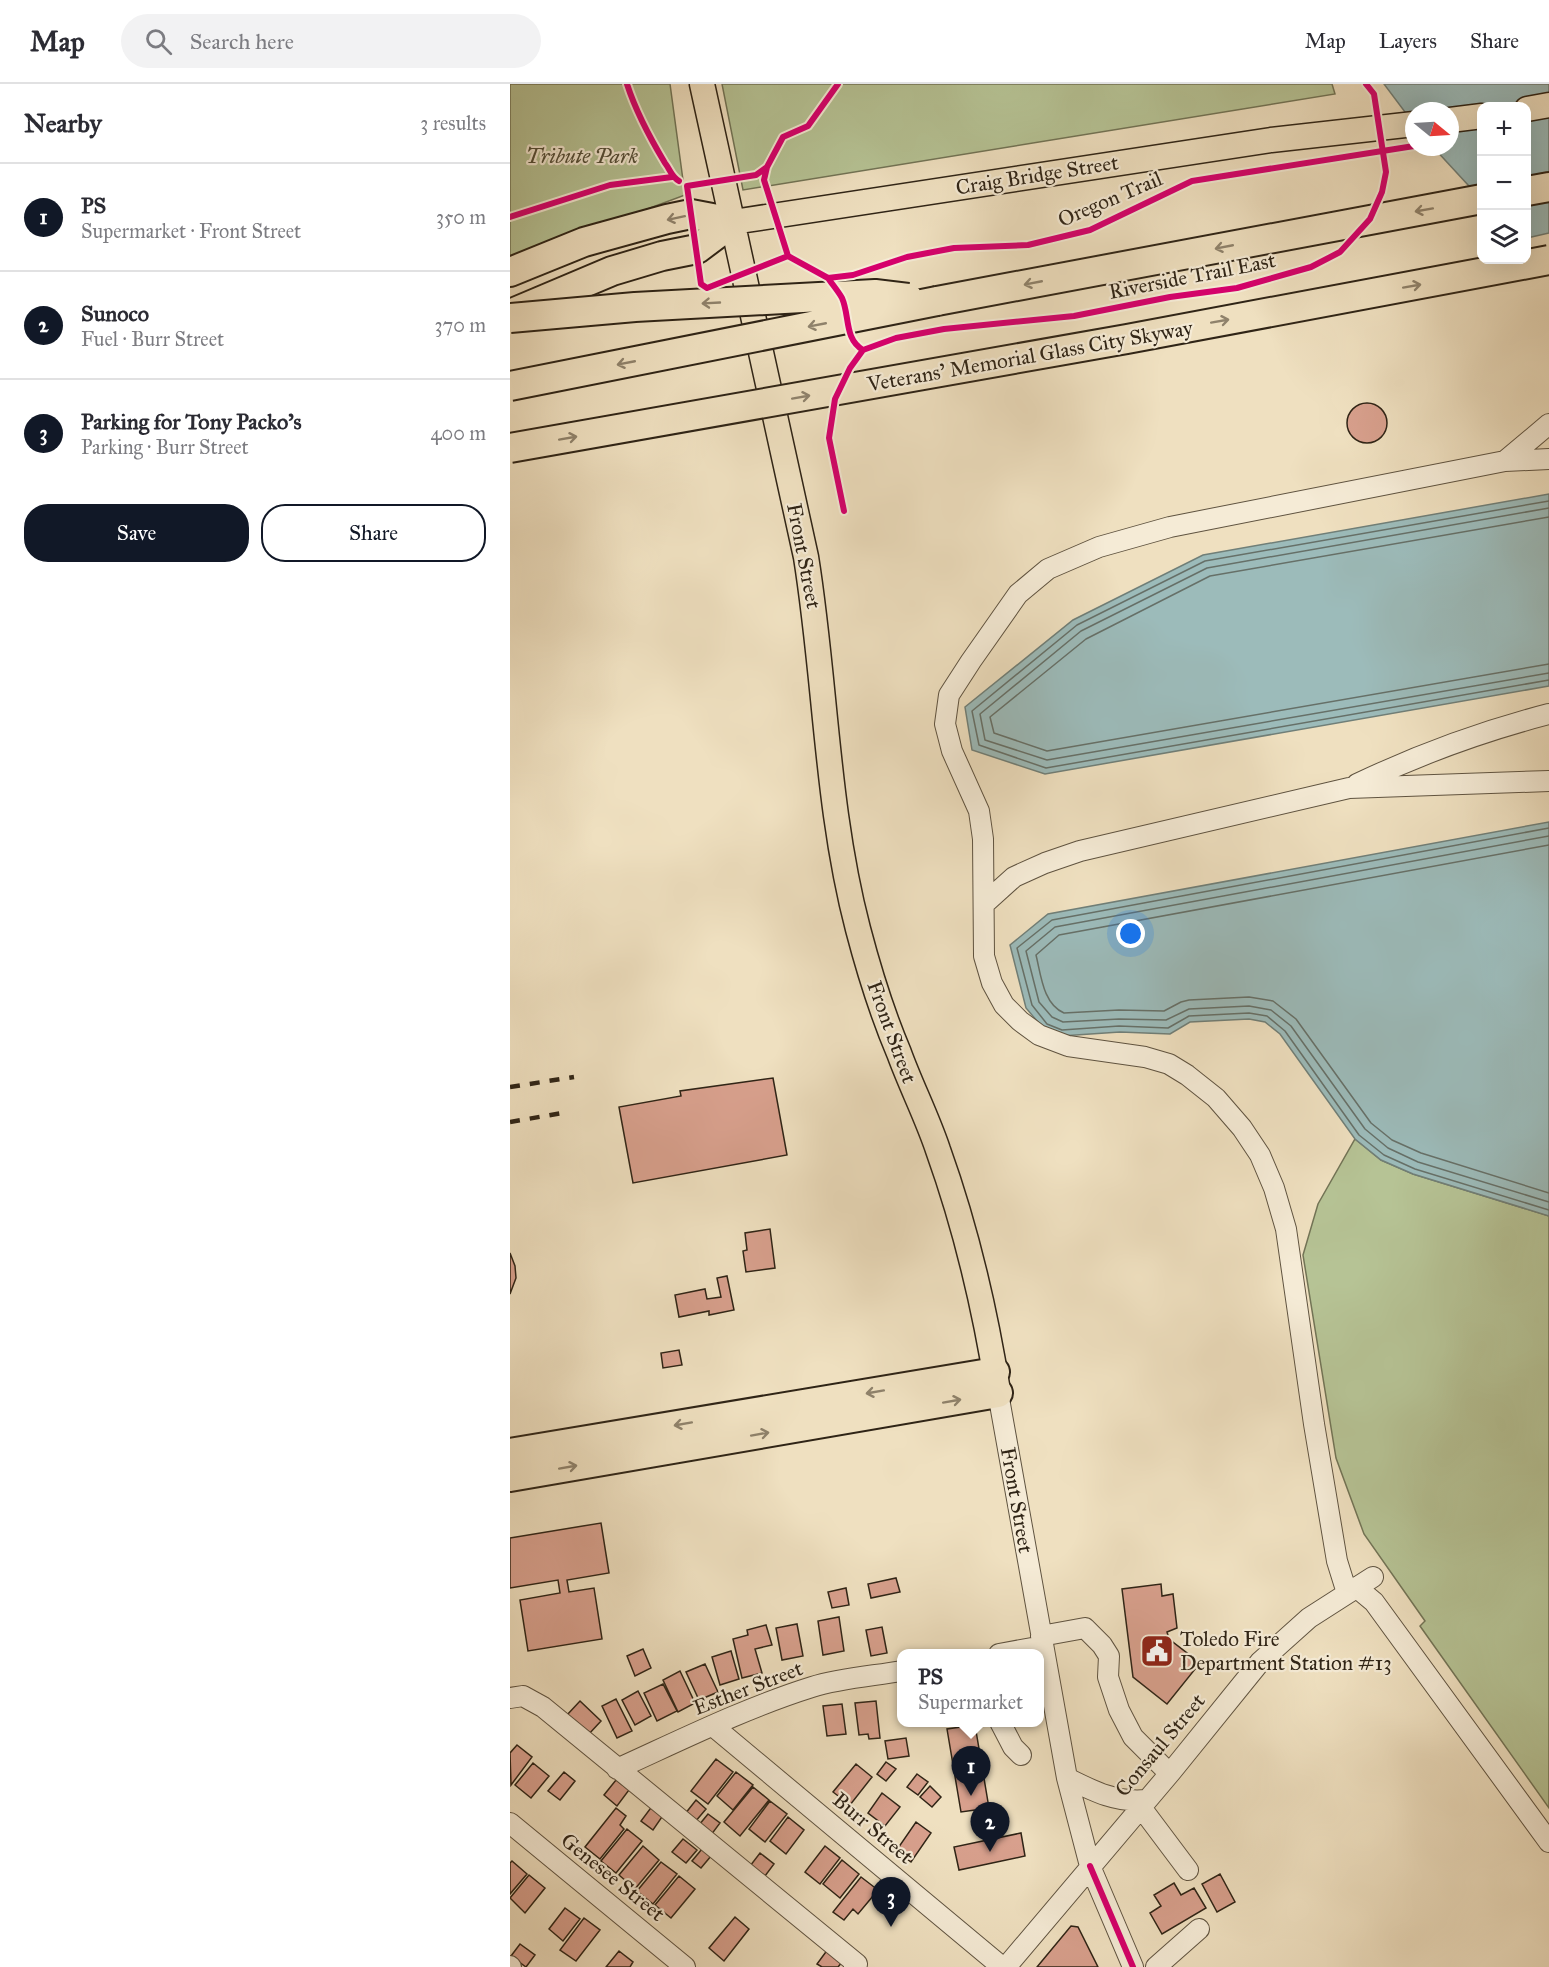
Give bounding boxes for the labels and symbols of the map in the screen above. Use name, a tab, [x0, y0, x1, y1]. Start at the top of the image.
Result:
north arrow	[1405, 102, 1459, 156]
park label: Tribute Park	[526, 143, 639, 169]
street label: Craig Bridge Street	[954, 149, 1121, 201]
street label: Oregon Trail	[1054, 165, 1166, 233]
one-way arrow	[1415, 205, 1434, 216]
one-way arrow	[666, 212, 685, 224]
one-way arrow	[1215, 242, 1234, 253]
street label: Riverside Trail East	[1106, 247, 1278, 305]
one-way arrow	[1023, 278, 1043, 289]
one-way arrow	[1402, 280, 1421, 291]
one-way arrow	[701, 297, 721, 308]
street label: Veterans' Memorial Glass City Skyway	[864, 314, 1196, 398]
one-way arrow	[1210, 315, 1230, 326]
one-way arrow	[808, 320, 828, 331]
one-way arrow	[617, 358, 636, 369]
one-way arrow	[791, 391, 810, 402]
one-way arrow	[557, 432, 577, 443]
street label: Front Street	[781, 501, 827, 612]
your location	[1116, 919, 1145, 948]
street label: Front Street	[861, 977, 923, 1087]
one-way arrow	[866, 1386, 885, 1397]
one-way arrow	[942, 1395, 961, 1406]
one-way arrow	[674, 1419, 693, 1430]
one-way arrow	[749, 1428, 769, 1439]
street label: Front Street	[995, 1445, 1039, 1556]
one-way arrow	[557, 1462, 577, 1473]
place label: Toledo Fire Department Station #13	[1180, 1626, 1392, 1676]
public building icon: Toledo Fire Department Station #13	[1139, 1633, 1175, 1669]
street label: Esther Street	[690, 1655, 807, 1721]
street label: Consaul Street	[1109, 1688, 1211, 1802]
pin: 1	[952, 1746, 990, 1796]
street label: Burr Street	[827, 1787, 919, 1870]
pin: 2	[970, 1802, 1010, 1852]
street label: Genesee Street	[556, 1827, 671, 1927]
pin: 3	[872, 1878, 910, 1927]

